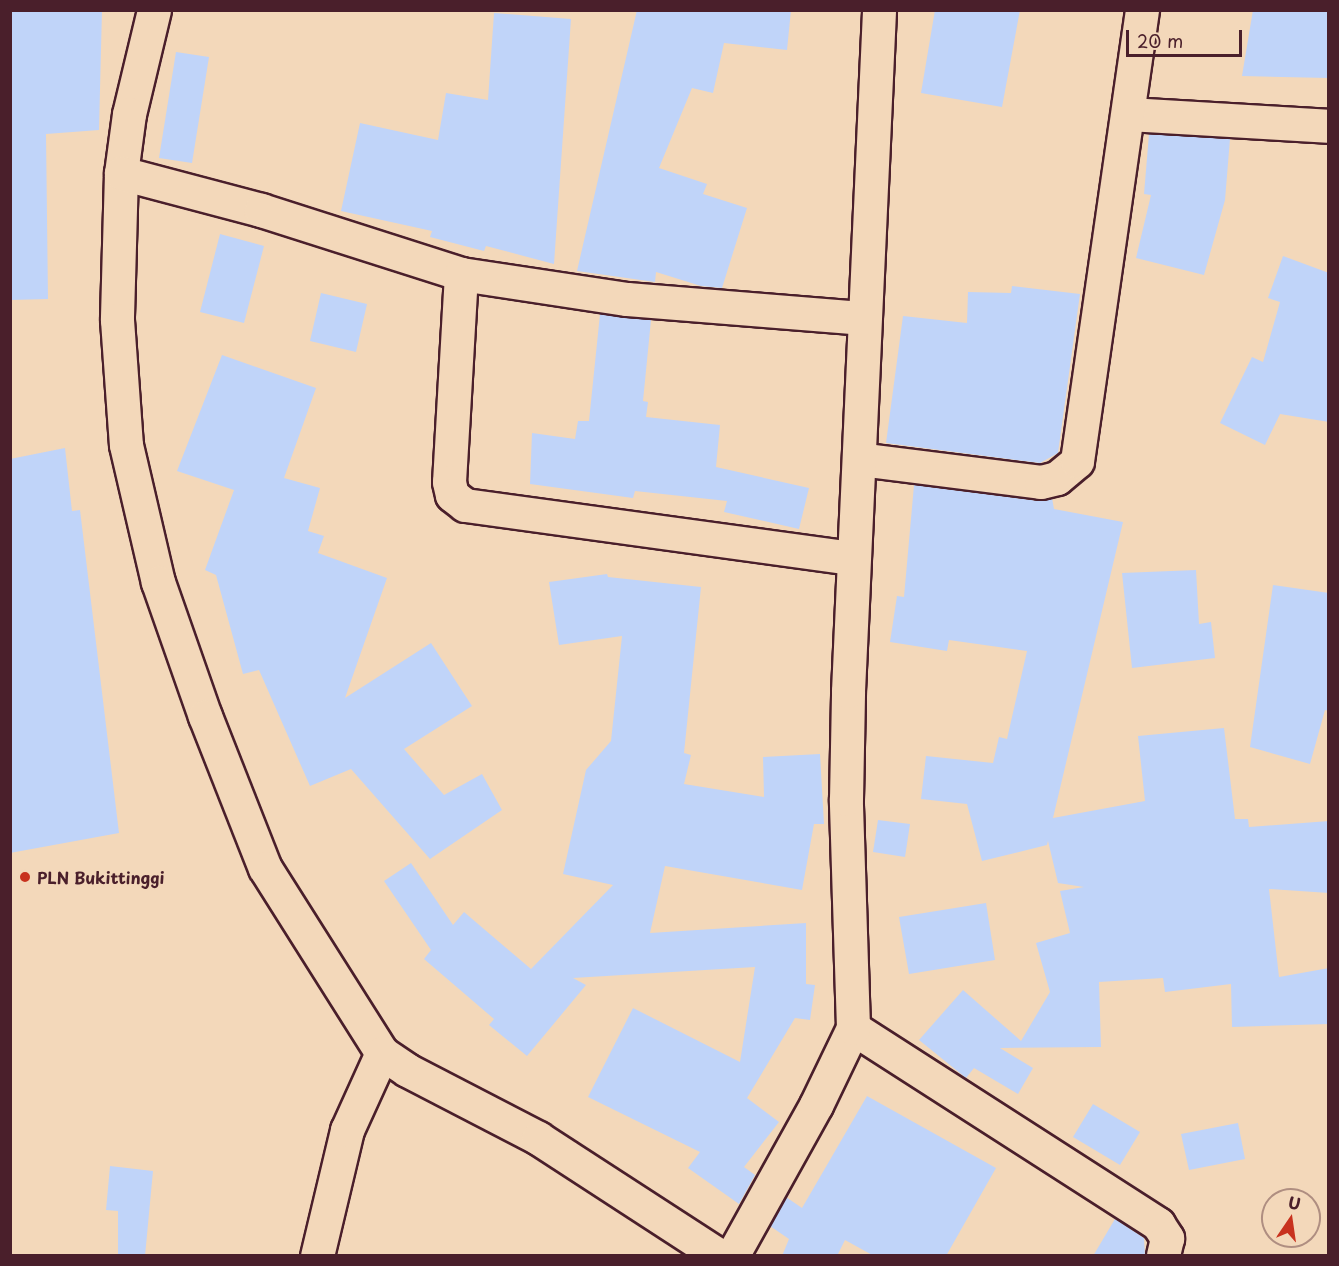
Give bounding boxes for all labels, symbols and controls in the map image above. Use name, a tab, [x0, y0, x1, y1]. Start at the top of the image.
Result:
scale bar	[1129, 18, 1244, 56]
text: 20 m	[1137, 27, 1183, 54]
place label: PLN Bukittinggi	[37, 867, 164, 887]
marker: PLN Bukittinggi	[18, 870, 32, 884]
north arrow	[1261, 1188, 1321, 1248]
text: U	[1286, 1189, 1303, 1215]

